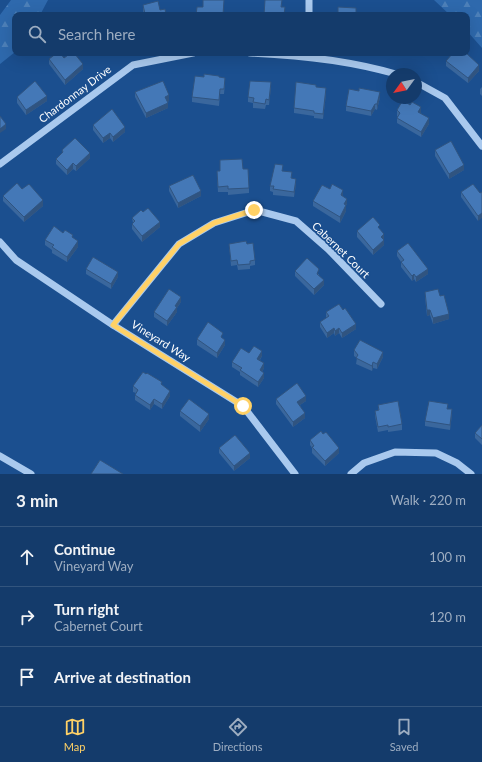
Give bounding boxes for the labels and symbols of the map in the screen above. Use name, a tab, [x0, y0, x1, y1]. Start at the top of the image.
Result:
street label: Chardonnay Drive	[36, 62, 114, 125]
north arrow	[386, 68, 422, 104]
route end	[245, 201, 263, 219]
street label: Cabernet Court	[310, 219, 373, 280]
street label: Vineyard Way	[129, 317, 194, 364]
route start	[234, 397, 252, 415]

